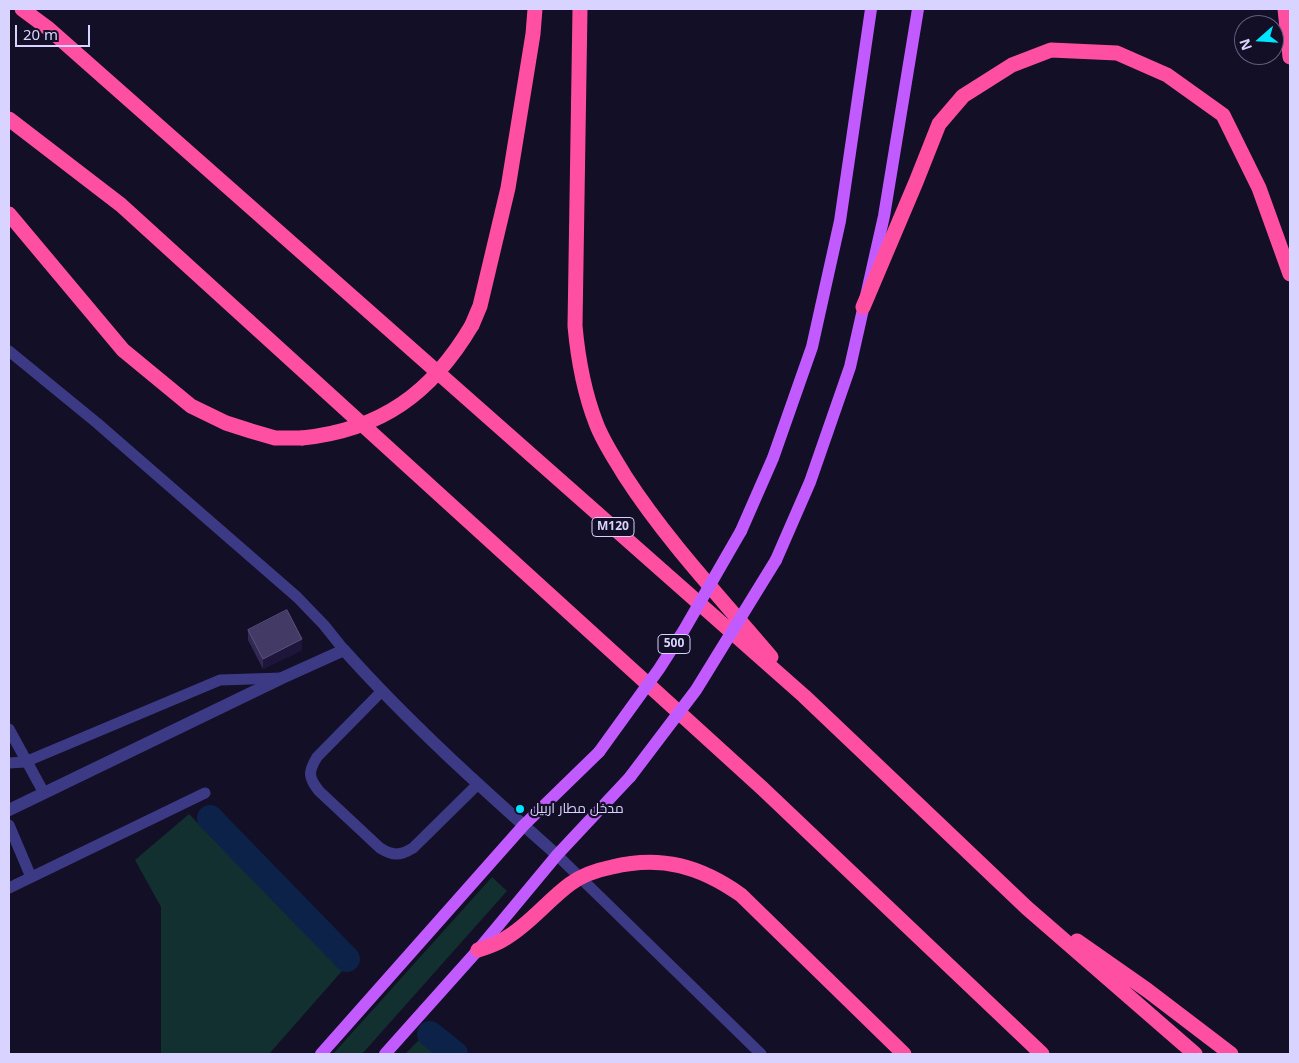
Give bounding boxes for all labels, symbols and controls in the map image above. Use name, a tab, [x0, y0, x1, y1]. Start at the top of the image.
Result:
scale bar	[18, 15, 92, 47]
north arrow	[1234, 15, 1284, 65]
text: 20 m	[23, 24, 58, 44]
text: N	[1234, 36, 1256, 53]
road number: M120	[592, 518, 634, 536]
road number: 500	[658, 634, 690, 654]
place label: مدخل مطار اربيل	[530, 801, 624, 817]
marker: مدخل مطار اربيل	[514, 803, 526, 815]

